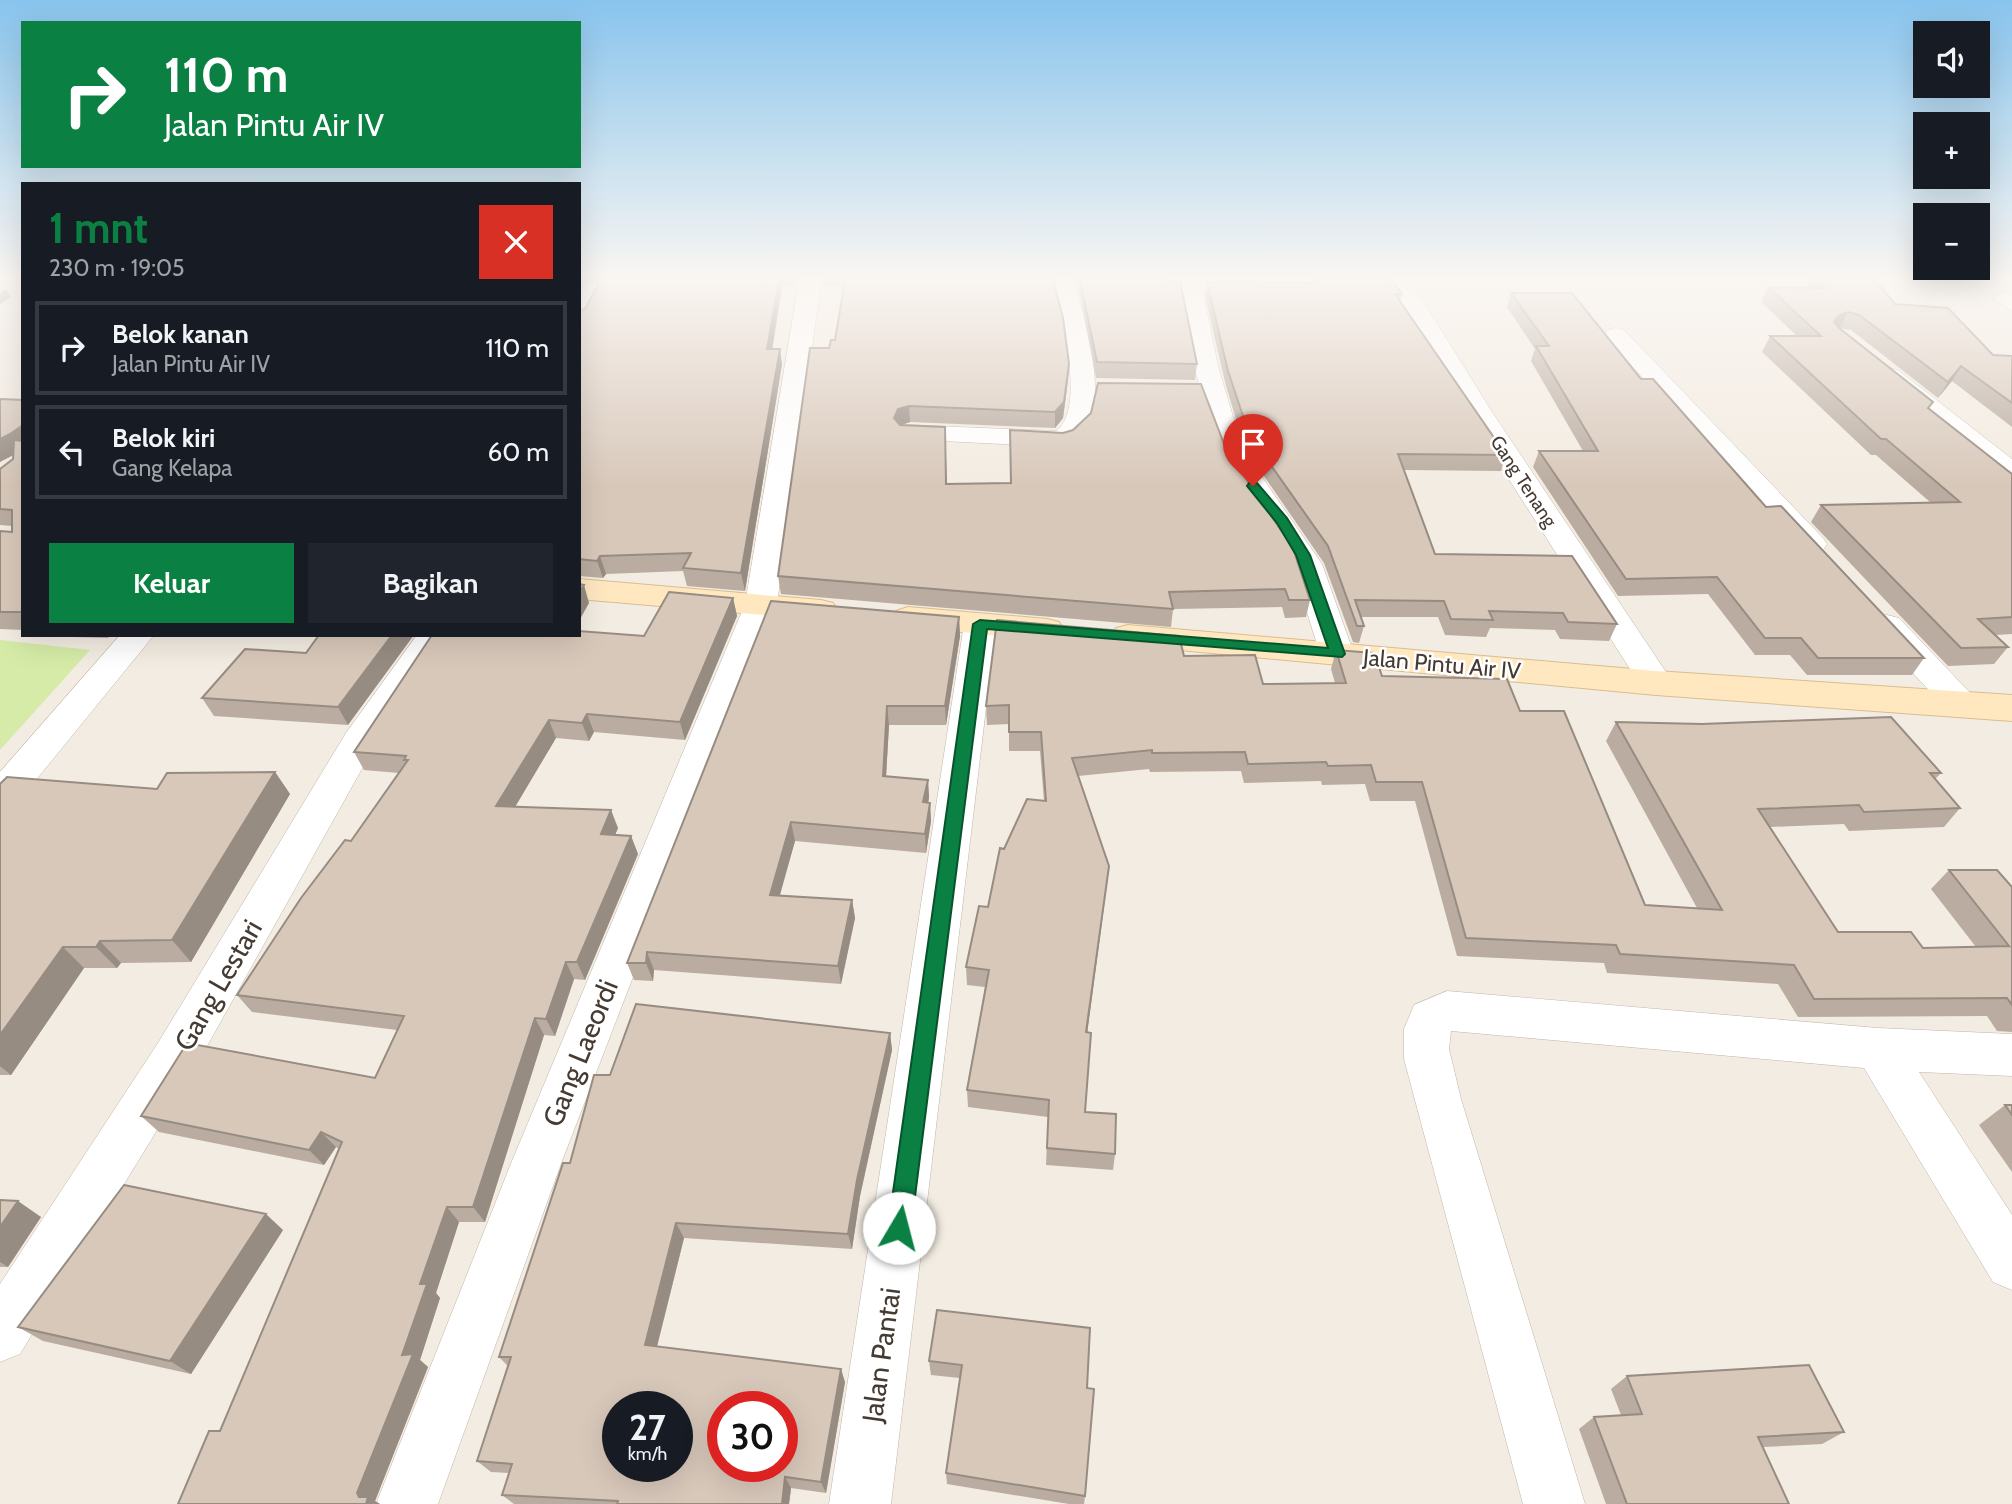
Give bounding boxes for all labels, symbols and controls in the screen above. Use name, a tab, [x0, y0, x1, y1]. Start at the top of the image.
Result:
map controls	[1913, 21, 1990, 280]
button: sound	[1913, 21, 1990, 98]
text: 110 m	[164, 45, 288, 104]
icon: right	[49, 49, 140, 140]
text: Jalan Pintu Air IV	[164, 105, 384, 144]
button: +	[1913, 112, 1990, 189]
text: 1 mnt	[49, 202, 148, 254]
button: −	[1913, 203, 1990, 280]
button: close	[479, 205, 553, 279]
text: 230 m · 19:05	[49, 254, 185, 282]
text: Belok kanan	[112, 318, 249, 350]
icon: right	[53, 329, 91, 367]
text: 110 m	[485, 332, 549, 364]
text: Jalan Pintu Air IV	[112, 350, 270, 378]
pin	[1223, 414, 1283, 486]
text: Belok kiri	[112, 422, 215, 454]
icon: arrive	[1234, 425, 1272, 463]
street label: Gang Tenang	[1485, 431, 1562, 532]
icon: left	[53, 433, 91, 471]
text: 60 m	[487, 436, 549, 468]
text: Gang Kelapa	[112, 454, 232, 482]
button: Keluar	[49, 543, 294, 623]
button: Bagikan	[308, 543, 553, 623]
street label: Jalan Pintu Air IV	[1361, 643, 1522, 685]
street label: Gang Lestari	[167, 913, 269, 1057]
street label: Gang Laeordi	[535, 975, 625, 1131]
position arrow	[862, 1191, 936, 1265]
street label: Jalan Pantai	[855, 1285, 907, 1426]
speed limit sign: 30	[707, 1391, 798, 1482]
text: 27	[629, 1406, 666, 1449]
text: km/h	[628, 1443, 667, 1465]

